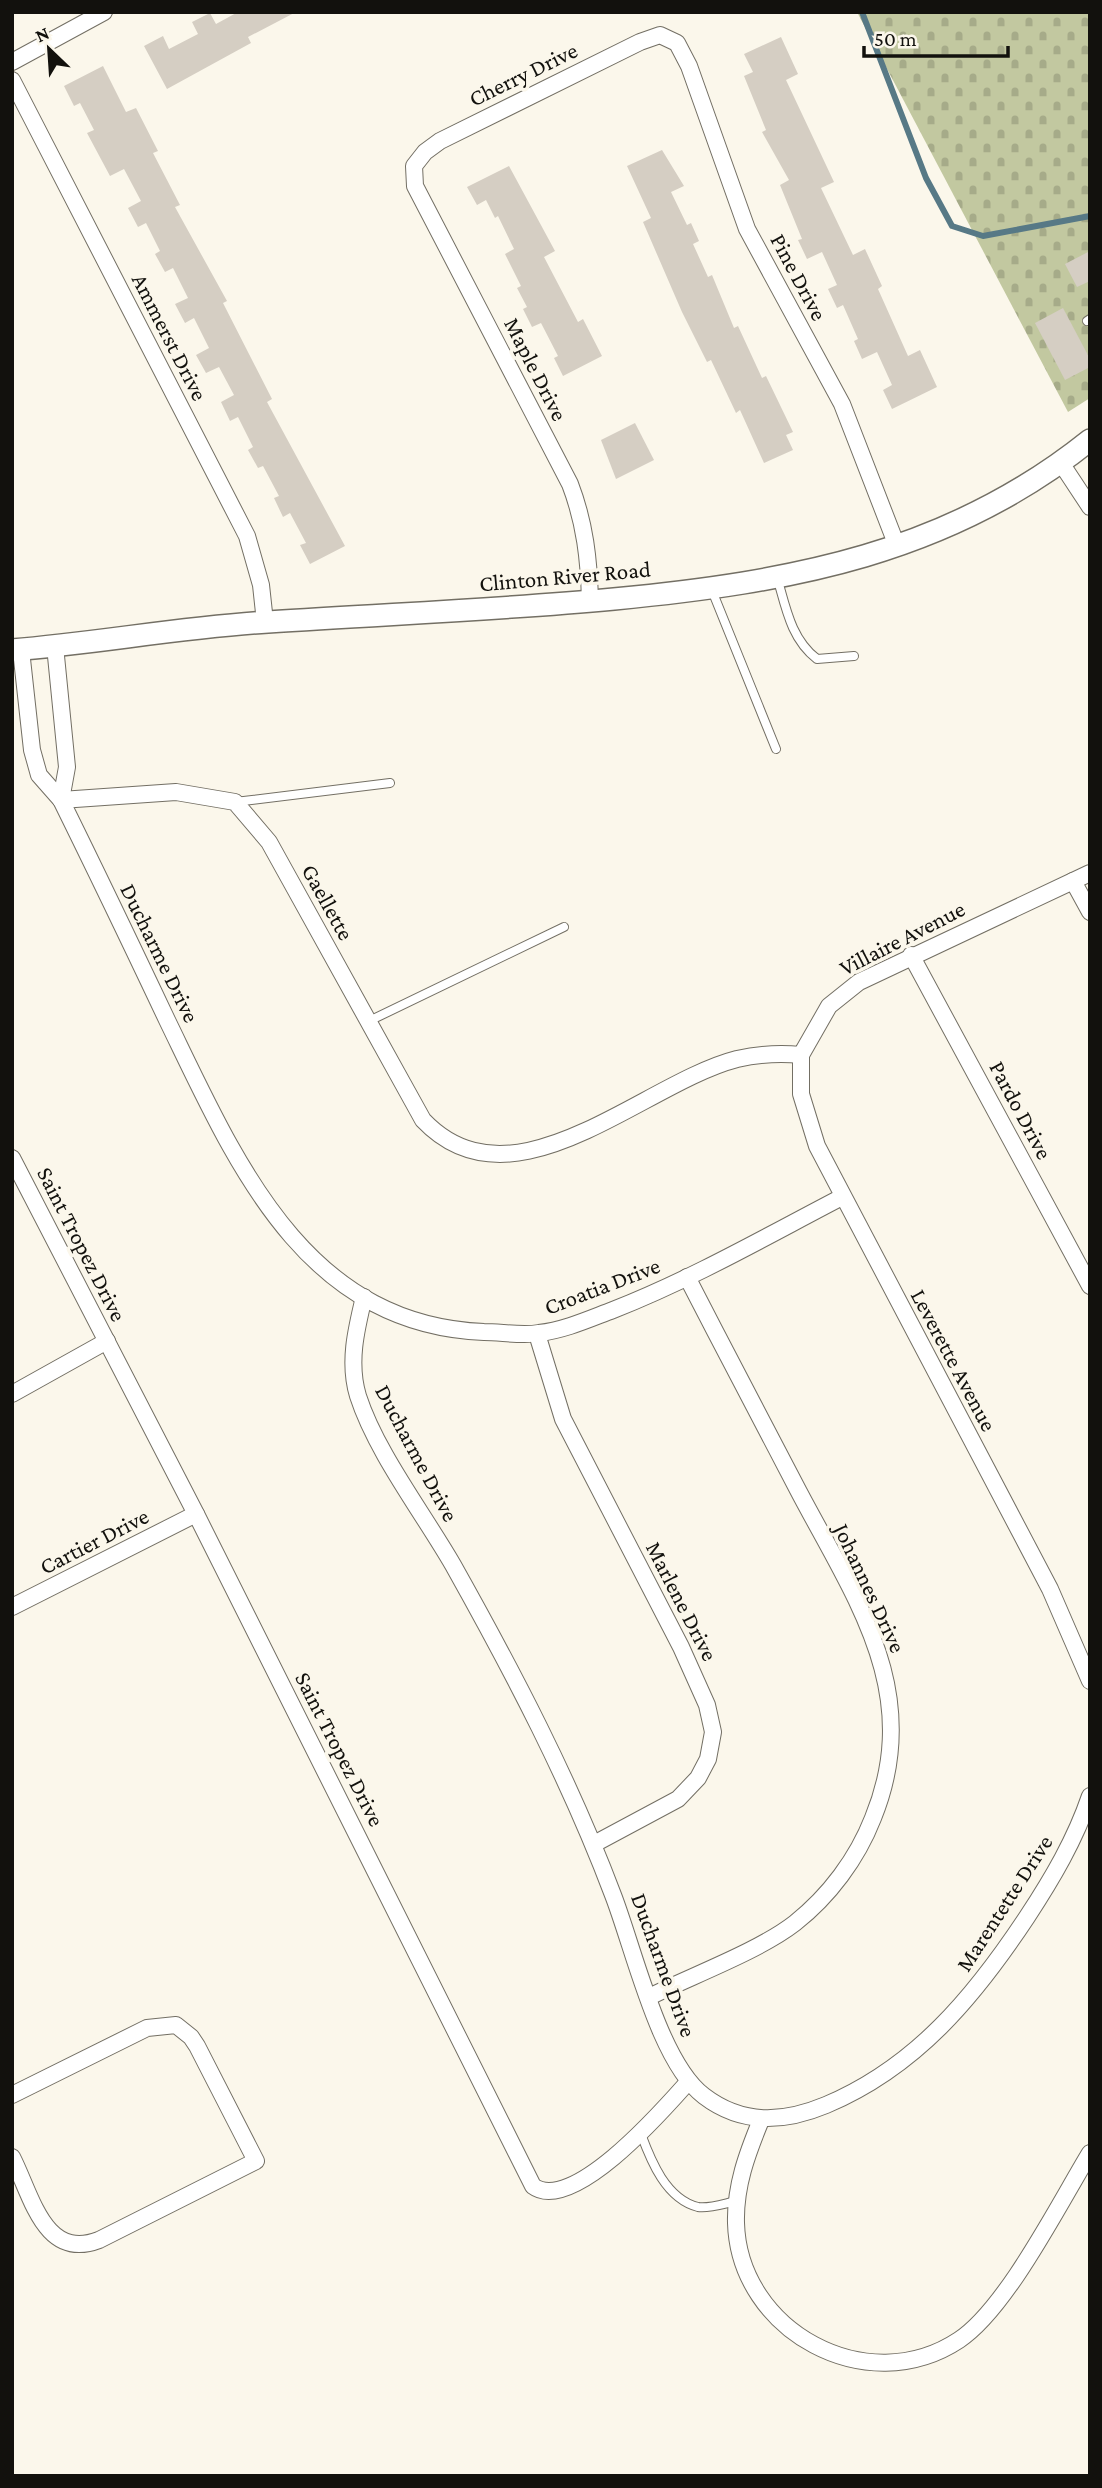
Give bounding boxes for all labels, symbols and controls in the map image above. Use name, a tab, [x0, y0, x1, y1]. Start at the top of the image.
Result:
north arrow	[14, 14, 84, 84]
scale bar	[864, 14, 1007, 58]
text: N	[32, 22, 52, 46]
text: 50 m	[874, 27, 917, 51]
street label: Cherry Drive	[465, 37, 581, 111]
street label: Pine Drive	[765, 229, 833, 325]
street label: Ammerst Drive	[127, 269, 213, 405]
street label: Maple Drive	[499, 313, 573, 425]
street label: Clinton River Road	[478, 556, 652, 596]
street label: Gaellette	[297, 860, 359, 944]
street label: Ducharme Drive	[115, 879, 205, 1027]
street label: Villaire Avenue	[835, 895, 969, 981]
street label: Pardo Drive	[984, 1056, 1058, 1164]
street label: Saint Tropez Drive	[32, 1163, 132, 1325]
street label: Croatia Drive	[540, 1252, 664, 1320]
street label: Leverette Avenue	[906, 1285, 1002, 1435]
street label: Ducharme Drive	[370, 1380, 464, 1526]
street label: Cartier Drive	[35, 1503, 153, 1579]
street label: Johannes Drive	[828, 1518, 911, 1657]
street label: Marlene Drive	[641, 1537, 723, 1665]
street label: Saint Tropez Drive	[290, 1668, 390, 1830]
street label: Marentette Drive	[950, 1830, 1058, 1976]
street label: Ducharme Drive	[626, 1890, 702, 2040]

